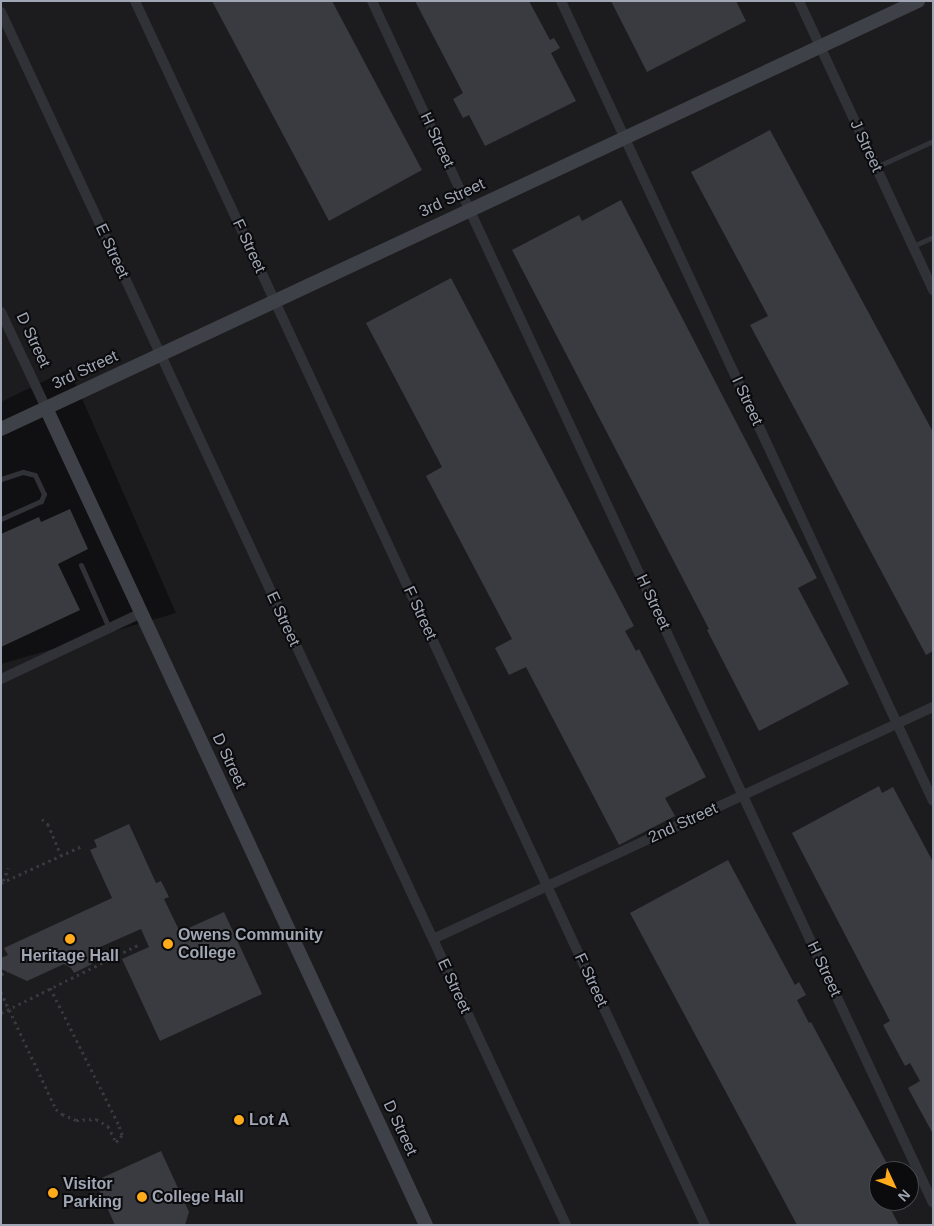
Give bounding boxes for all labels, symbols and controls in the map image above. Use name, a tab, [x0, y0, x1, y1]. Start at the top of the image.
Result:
street label: H Street	[416, 109, 458, 171]
street label: J Street	[846, 117, 886, 175]
street label: 3rd Street	[416, 174, 488, 222]
street label: F Street	[228, 216, 270, 276]
street label: E Street	[91, 221, 133, 281]
street label: D Street	[12, 309, 54, 371]
street label: 3rd Street	[49, 346, 121, 394]
street label: I Street	[727, 374, 767, 428]
street label: H Street	[632, 571, 674, 633]
street label: F Street	[399, 583, 441, 643]
street label: E Street	[262, 589, 304, 649]
street label: D Street	[208, 730, 250, 792]
street label: 2nd Street	[645, 799, 721, 847]
place label: Owens Community College	[178, 925, 323, 963]
marker: Heritage Hall	[64, 933, 76, 945]
marker: Owens Community College	[162, 938, 174, 950]
street label: H Street	[803, 938, 845, 1000]
place label: Heritage Hall	[21, 946, 119, 966]
street label: F Street	[570, 950, 612, 1010]
street label: E Street	[433, 956, 475, 1016]
street label: D Street	[379, 1097, 421, 1159]
place label: Lot A	[249, 1110, 290, 1130]
marker: Lot A	[233, 1114, 245, 1126]
north arrow	[869, 1161, 919, 1211]
place label: Visitor Parking	[63, 1174, 122, 1212]
text: N	[895, 1186, 914, 1205]
marker: Visitor Parking	[47, 1187, 59, 1199]
place label: College Hall	[152, 1187, 244, 1207]
marker: College Hall	[136, 1191, 148, 1203]

